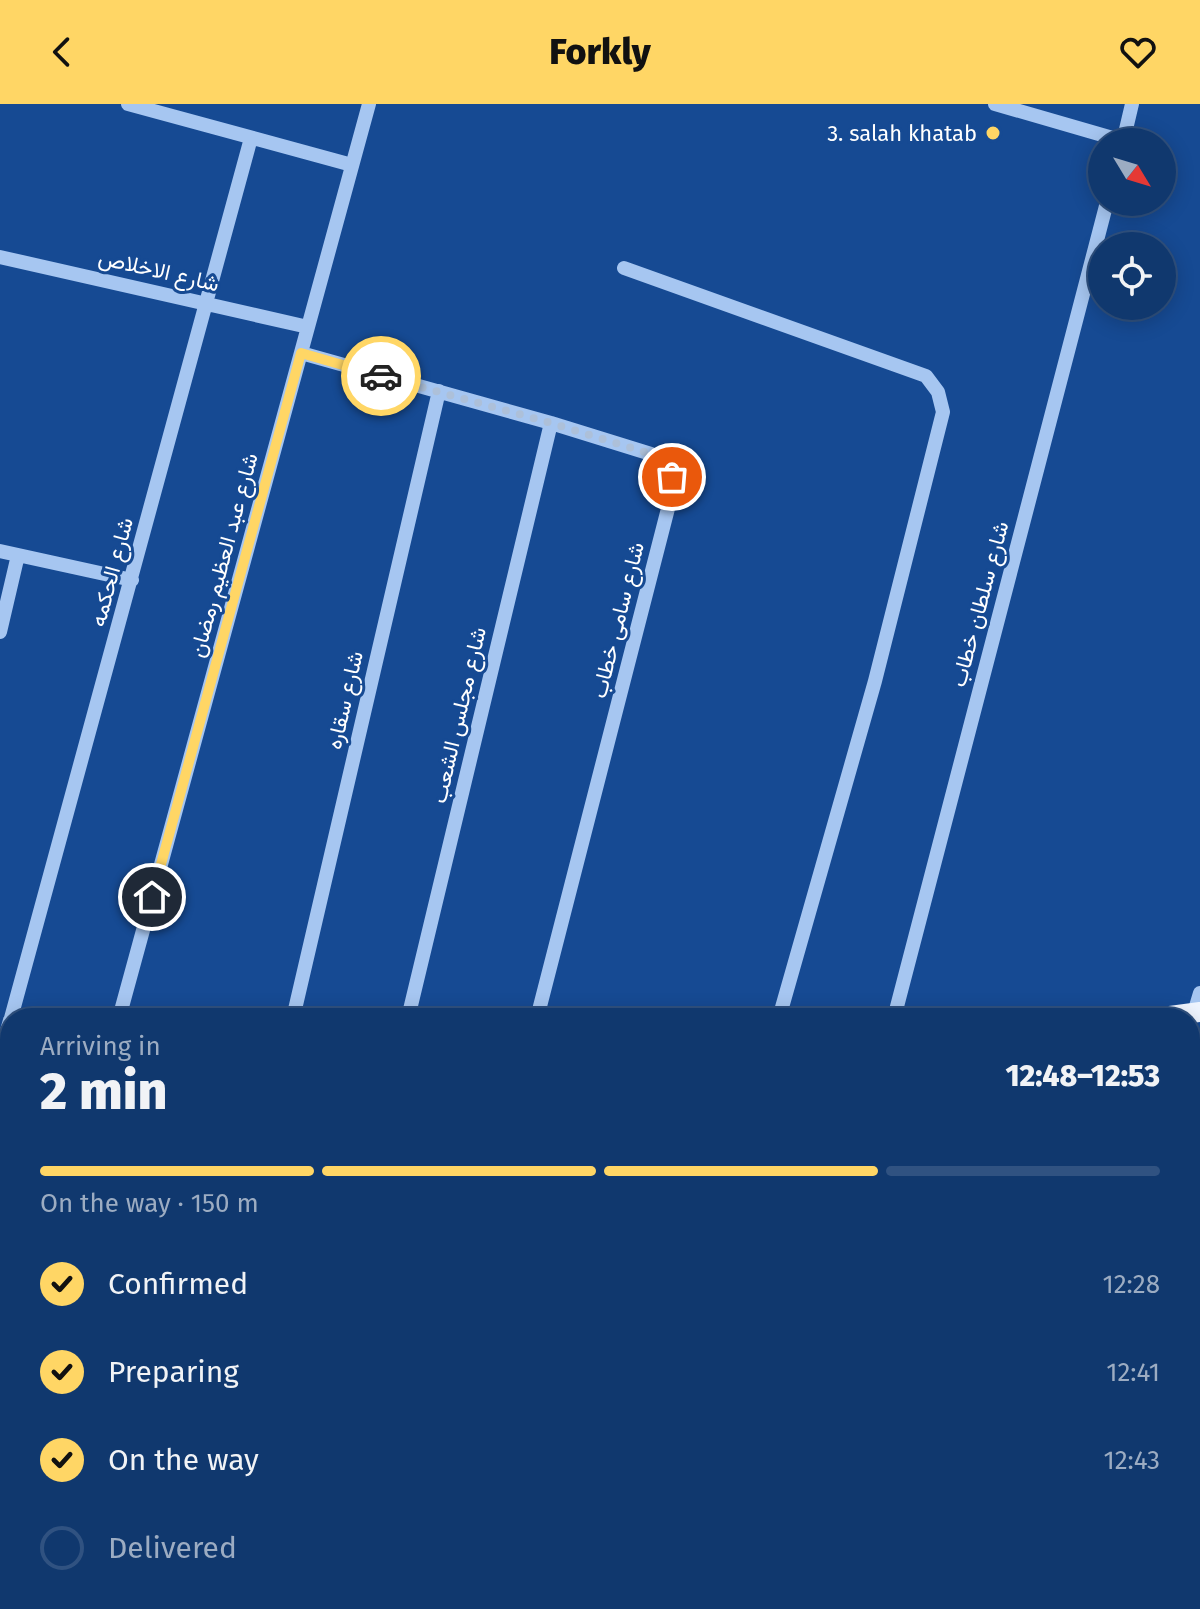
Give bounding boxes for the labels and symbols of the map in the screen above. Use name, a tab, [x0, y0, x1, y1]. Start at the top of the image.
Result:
place label: 3. salah khatab	[827, 120, 977, 147]
marker: 3. salah khatab	[984, 124, 1002, 142]
north arrow	[1088, 128, 1176, 216]
street label: شارع الاخلاص	[96, 243, 222, 298]
courier	[341, 336, 421, 416]
pin	[638, 443, 706, 511]
street label: شارع عبد العظيم رمضان	[183, 450, 265, 661]
street label: شارع الحكمه	[84, 515, 140, 630]
street label: شارع سلطان خطاب	[944, 518, 1016, 690]
street label: شارع سامى خطاب	[585, 539, 651, 701]
street label: شارع مجلس الشعب	[425, 624, 493, 806]
street label: شارع سقاره	[320, 648, 370, 752]
pin	[118, 863, 186, 931]

